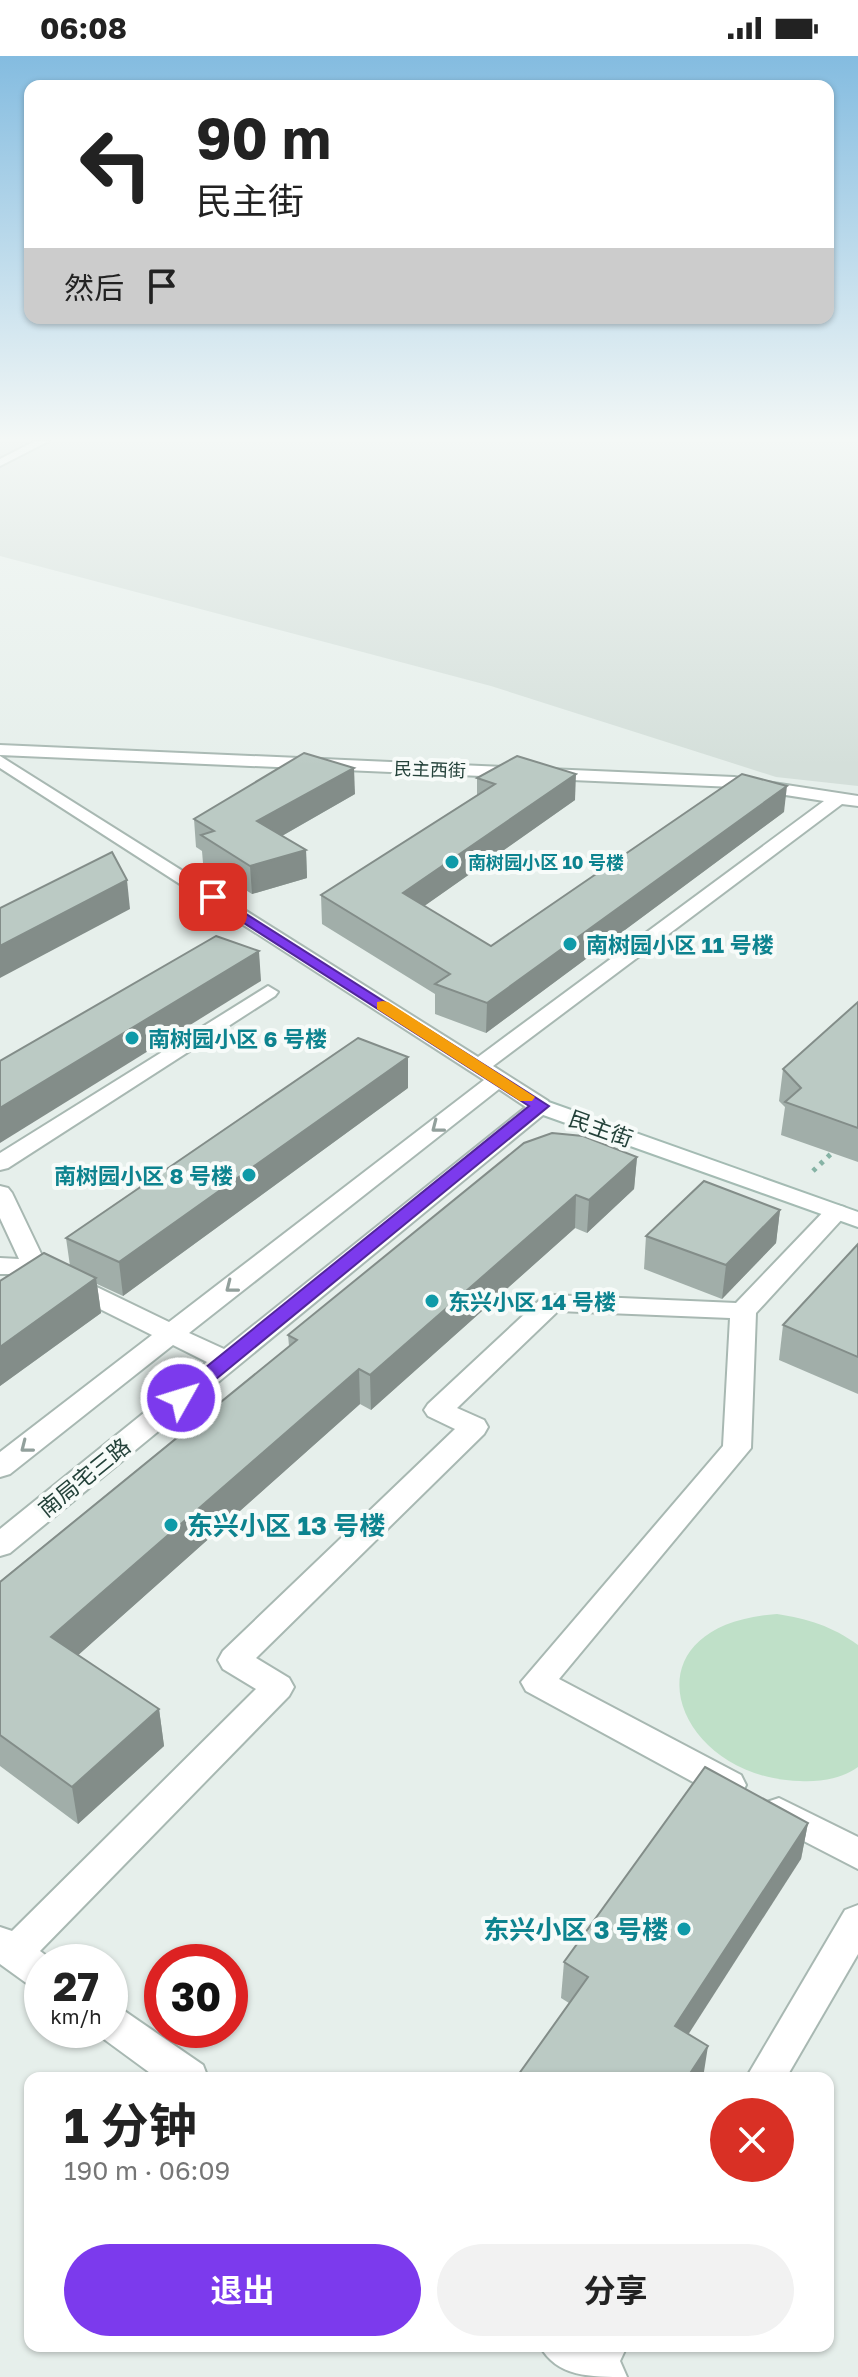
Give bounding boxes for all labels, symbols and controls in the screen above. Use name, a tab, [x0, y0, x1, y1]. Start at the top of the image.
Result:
text: 06:08	[40, 10, 127, 46]
text: 90 m	[196, 104, 331, 171]
icon: left	[64, 112, 168, 216]
text: 民主街	[196, 179, 304, 222]
icon: arrive	[140, 264, 184, 308]
text: 然后	[64, 270, 124, 306]
street label: 民主西街	[394, 757, 466, 781]
place label: 南树园小区 10 号楼	[468, 851, 624, 873]
marker: 南树园小区 10 号楼	[443, 853, 461, 871]
pin	[179, 863, 247, 931]
icon: arrive	[191, 875, 235, 919]
place label: 南树园小区 11 号楼	[586, 931, 774, 958]
marker: 南树园小区 11 号楼	[561, 935, 579, 953]
place label: 南树园小区 6 号楼	[148, 1025, 327, 1052]
marker: 南树园小区 6 号楼	[123, 1029, 141, 1047]
street label: 民主街	[565, 1104, 637, 1152]
one-way arrow	[431, 1118, 446, 1132]
place label: 南树园小区 8 号楼	[54, 1162, 233, 1189]
marker: 南树园小区 8 号楼	[240, 1166, 258, 1184]
one-way arrow	[225, 1277, 240, 1291]
place label: 东兴小区 14 号楼	[448, 1288, 616, 1315]
marker: 东兴小区 14 号楼	[423, 1292, 441, 1310]
position arrow	[139, 1356, 223, 1440]
street label: 南局宅三路	[33, 1432, 135, 1522]
one-way arrow	[20, 1437, 35, 1451]
place label: 东兴小区 13 号楼	[187, 1510, 385, 1541]
marker: 东兴小区 13 号楼	[162, 1516, 180, 1534]
place label: 东兴小区 3 号楼	[483, 1914, 668, 1945]
marker: 东兴小区 3 号楼	[675, 1920, 693, 1938]
speed limit sign: 30	[144, 1944, 248, 2048]
text: 27	[53, 1962, 99, 2010]
text: km/h	[51, 2004, 101, 2028]
text: 1 分钟	[64, 2096, 197, 2154]
button: close	[710, 2098, 794, 2182]
text: 190 m · 06:09	[64, 2155, 230, 2186]
button: 退出	[64, 2244, 421, 2336]
button: 分享	[437, 2244, 794, 2336]

